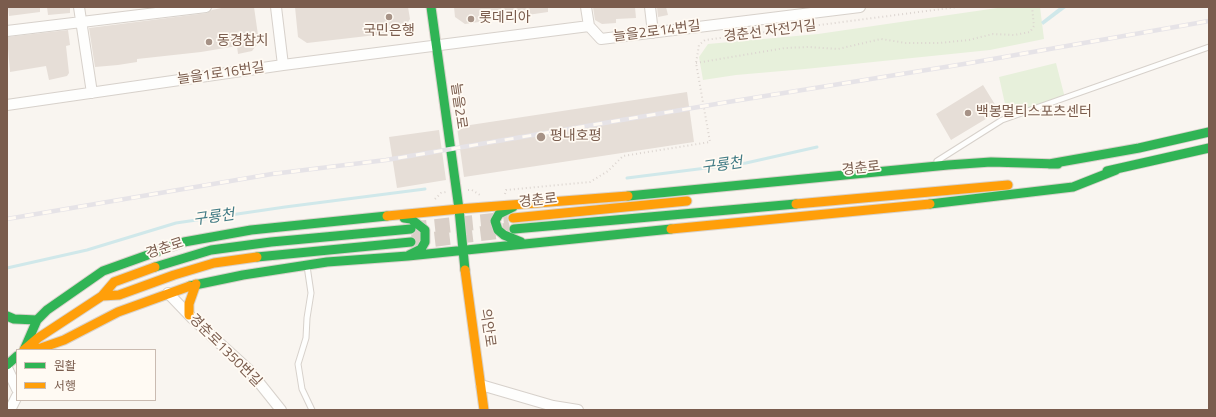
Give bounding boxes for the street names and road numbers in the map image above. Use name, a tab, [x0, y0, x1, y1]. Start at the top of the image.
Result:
street label: 늘을2로14번길	[612, 18, 702, 46]
street label: 경춘선 자전거길	[723, 18, 817, 46]
street label: 늘을1로16번길	[176, 60, 266, 88]
street label: 늘을2로	[446, 82, 470, 130]
street label: 경춘로	[841, 159, 881, 179]
street label: 경춘로	[518, 191, 558, 211]
street label: 경춘로	[144, 235, 186, 263]
street label: 의안로	[476, 308, 498, 348]
street label: 경춘로1350번길	[185, 311, 265, 391]

